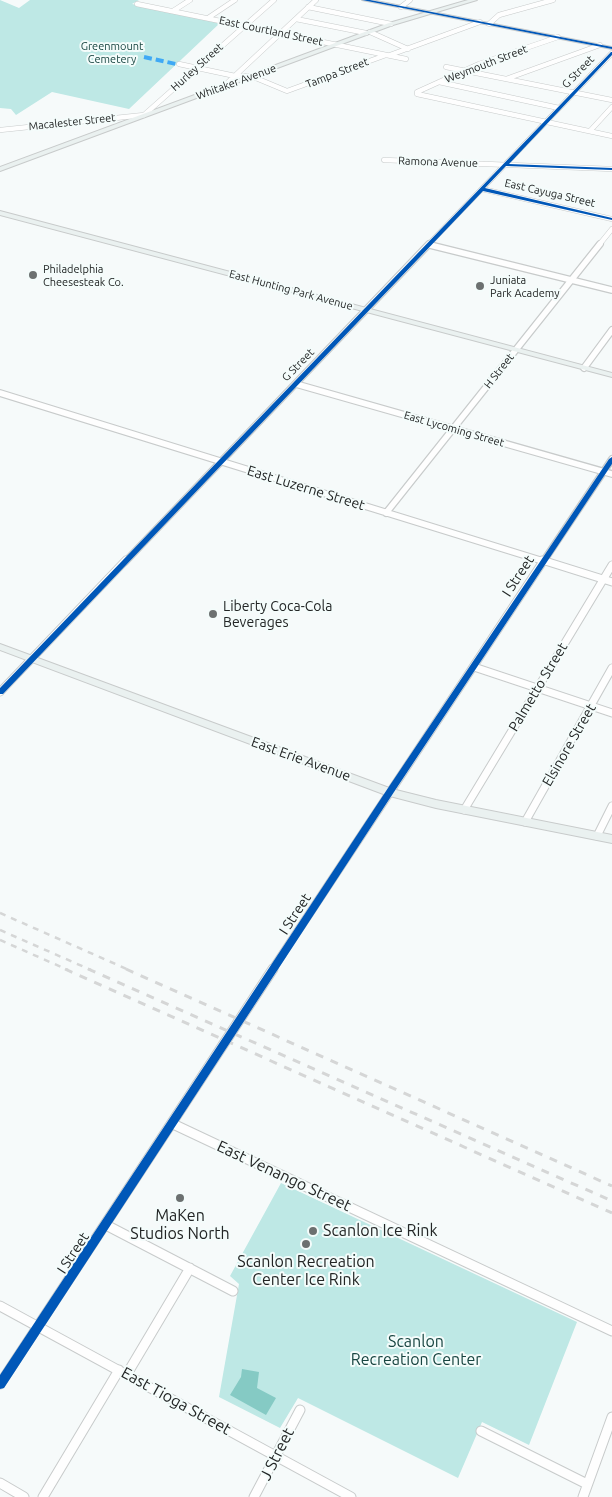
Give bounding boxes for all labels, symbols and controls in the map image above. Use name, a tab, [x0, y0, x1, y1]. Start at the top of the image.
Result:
street label: East Courtland Street	[218, 14, 324, 48]
park label: Greenmount Cemetery	[81, 39, 143, 65]
street label: Hurley Street	[168, 40, 226, 94]
street label: Weymouth Street	[443, 42, 529, 86]
street label: G Street	[559, 53, 597, 91]
street label: Tampa Street	[304, 55, 370, 91]
street label: Whitaker Avenue	[194, 61, 278, 103]
street label: Macalester Street	[28, 111, 116, 133]
street label: Ramona Avenue	[398, 154, 478, 170]
street label: East Cayuga Street	[503, 176, 597, 210]
place label: Philadelphia Cheesesteak Co.	[43, 262, 124, 288]
street label: East Hunting Park Avenue	[228, 267, 354, 313]
marker: Philadelphia Cheesesteak Co.	[27, 269, 39, 281]
place label: Juniata Park Academy	[490, 273, 560, 299]
marker: Juniata Park Academy	[474, 280, 486, 292]
street label: G Street	[279, 346, 317, 384]
street label: H Street	[481, 351, 517, 391]
street label: East Lycoming Street	[402, 408, 506, 450]
street label: East Luzerne Street	[245, 462, 367, 514]
street label: I Street	[498, 552, 538, 600]
place label: Liberty Coca-Cola Beverages	[223, 598, 332, 630]
marker: Liberty Coca-Cola Beverages	[207, 608, 219, 620]
street label: Palmetto Street	[505, 640, 571, 734]
street label: Elsinore Street	[539, 701, 599, 789]
street label: East Erie Avenue	[249, 733, 353, 785]
street label: I Street	[275, 890, 315, 938]
street label: East Venango Street	[214, 1136, 354, 1216]
marker: MaKen Studios North	[174, 1192, 186, 1204]
place label: MaKen Studios North	[130, 1206, 230, 1244]
place label: Scanlon Ice Rink	[323, 1221, 438, 1241]
marker: Scanlon Ice Rink	[307, 1225, 319, 1237]
street label: I Street	[53, 1229, 93, 1277]
marker: Scanlon Recreation Center Ice Rink	[300, 1238, 312, 1250]
place label: Scanlon Recreation Center Ice Rink	[237, 1252, 375, 1290]
park label: Scanlon Recreation Center	[351, 1332, 481, 1370]
street label: East Tioga Street	[118, 1363, 234, 1439]
street label: J Street	[256, 1425, 298, 1483]

